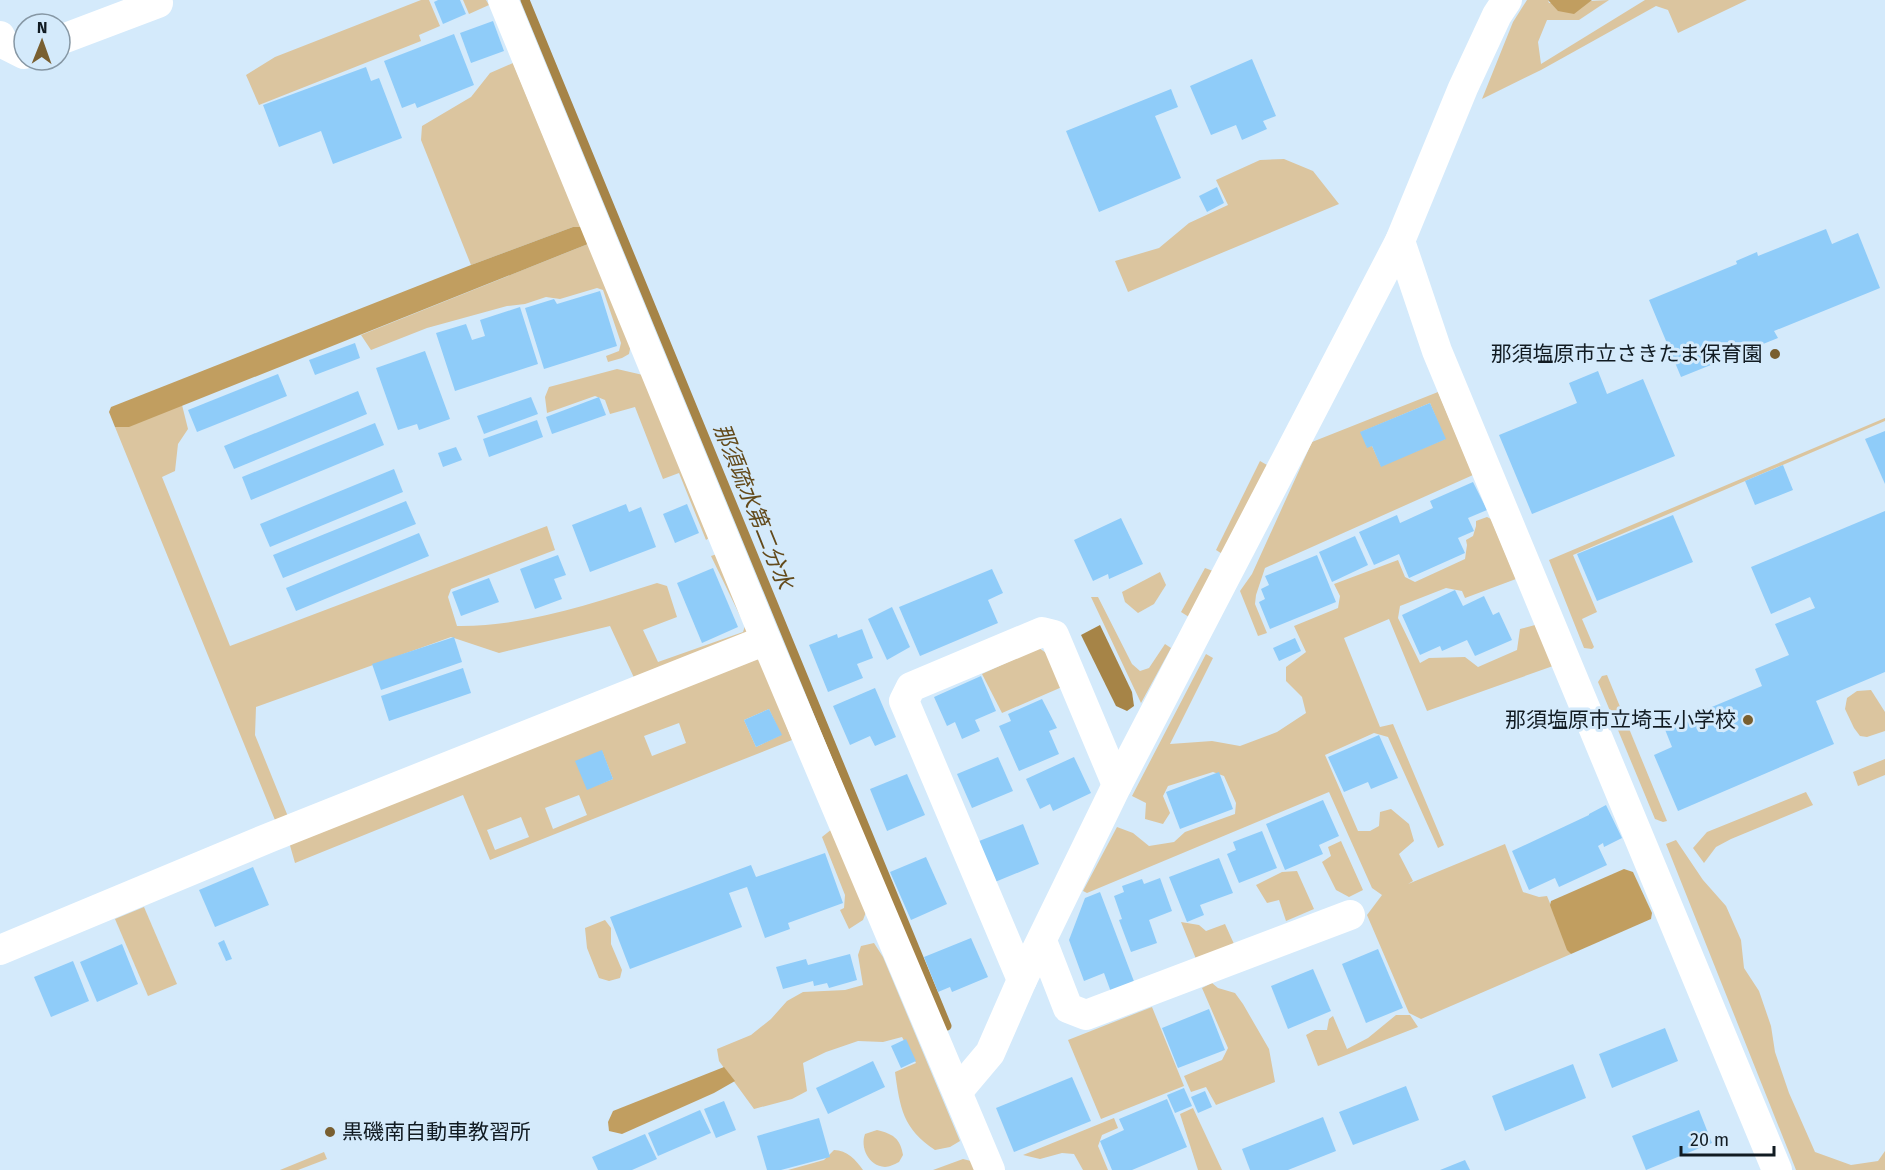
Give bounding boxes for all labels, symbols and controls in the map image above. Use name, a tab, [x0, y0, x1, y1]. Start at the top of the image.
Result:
north arrow	[12, 12, 72, 72]
text: N	[37, 18, 48, 37]
place label: 那須塩原市立さきたま保育園	[1491, 341, 1763, 367]
marker: 那須塩原市立さきたま保育園	[1768, 347, 1782, 361]
water label: 那須疏水第二分水	[708, 420, 800, 595]
place label: 那須塩原市立埼玉小学校	[1505, 707, 1736, 733]
marker: 那須塩原市立埼玉小学校	[1741, 713, 1755, 727]
place label: 黒磯南自動車教習所	[342, 1119, 531, 1145]
scale bar	[1681, 1119, 1774, 1157]
marker: 黒磯南自動車教習所	[323, 1125, 337, 1139]
text: 20 m	[1690, 1129, 1729, 1151]

